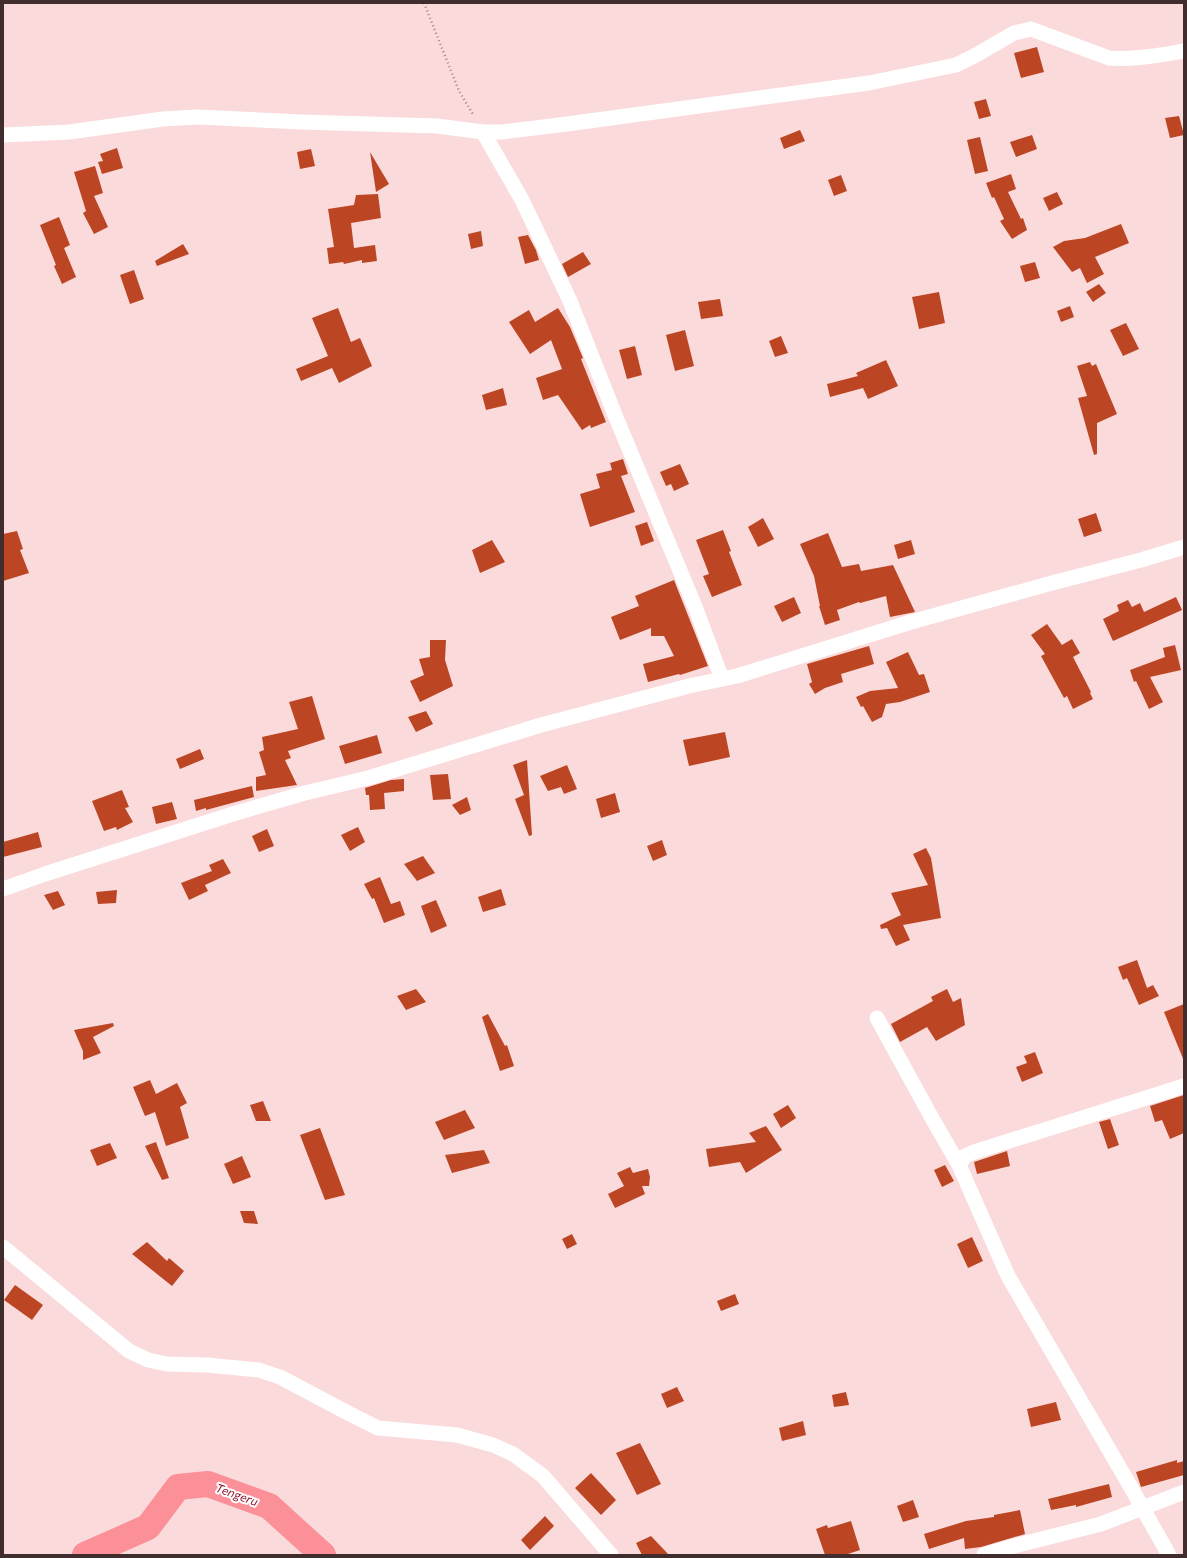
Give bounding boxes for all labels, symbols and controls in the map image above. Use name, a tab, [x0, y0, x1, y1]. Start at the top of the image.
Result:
water label: Tengeru	[214, 1480, 260, 1508]

